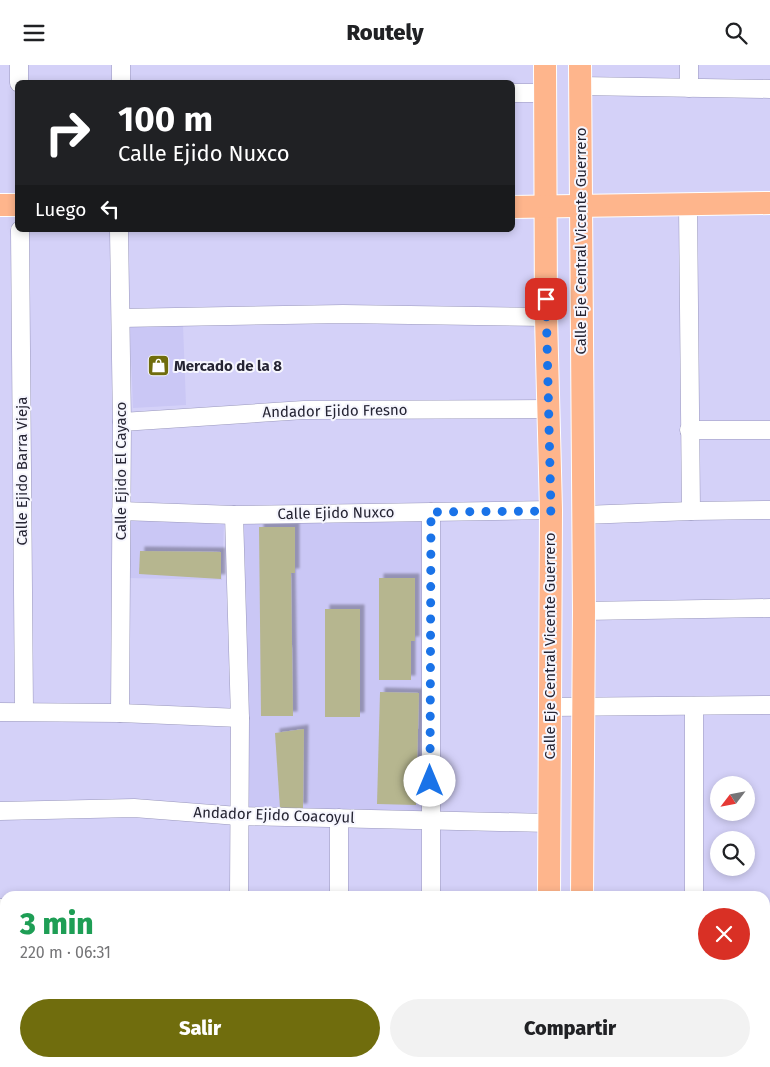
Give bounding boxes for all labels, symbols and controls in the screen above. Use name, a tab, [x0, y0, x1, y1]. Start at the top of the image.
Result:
icon: menu	[20, 19, 48, 47]
text: Routely	[346, 19, 424, 46]
icon: search	[722, 19, 750, 47]
text: 100 m	[118, 98, 213, 140]
icon: right	[35, 100, 100, 165]
street label: Calle Eje Central Vicente Guerrero	[572, 127, 590, 355]
text: Calle Ejido Nuxco	[118, 140, 290, 167]
icon: left	[96, 195, 124, 223]
text: Luego	[35, 198, 86, 221]
pin	[525, 278, 567, 320]
icon: arrive	[532, 285, 560, 313]
shop icon: Mercado de la 8	[146, 354, 170, 378]
place label: Mercado de la 8	[174, 357, 282, 375]
street label: Calle Ejido Barra Vieja	[13, 397, 31, 545]
street label: Andador Ejido Fresno	[262, 401, 408, 421]
street label: Calle Ejido El Cayaco	[112, 402, 130, 540]
street label: Calle Ejido Nuxco	[277, 503, 395, 523]
street label: Calle Eje Central Vicente Guerrero	[541, 532, 559, 760]
position arrow	[403, 754, 455, 806]
north arrow	[710, 776, 755, 821]
map controls	[710, 776, 755, 876]
street label: Andador Ejido Coacoyul	[193, 803, 355, 827]
button: search	[710, 831, 755, 876]
text: 3 min	[20, 906, 94, 942]
button: close	[698, 908, 750, 960]
text: 220 m · 06:31	[20, 943, 111, 962]
button: Salir	[20, 999, 380, 1057]
button: Compartir	[390, 999, 750, 1057]

